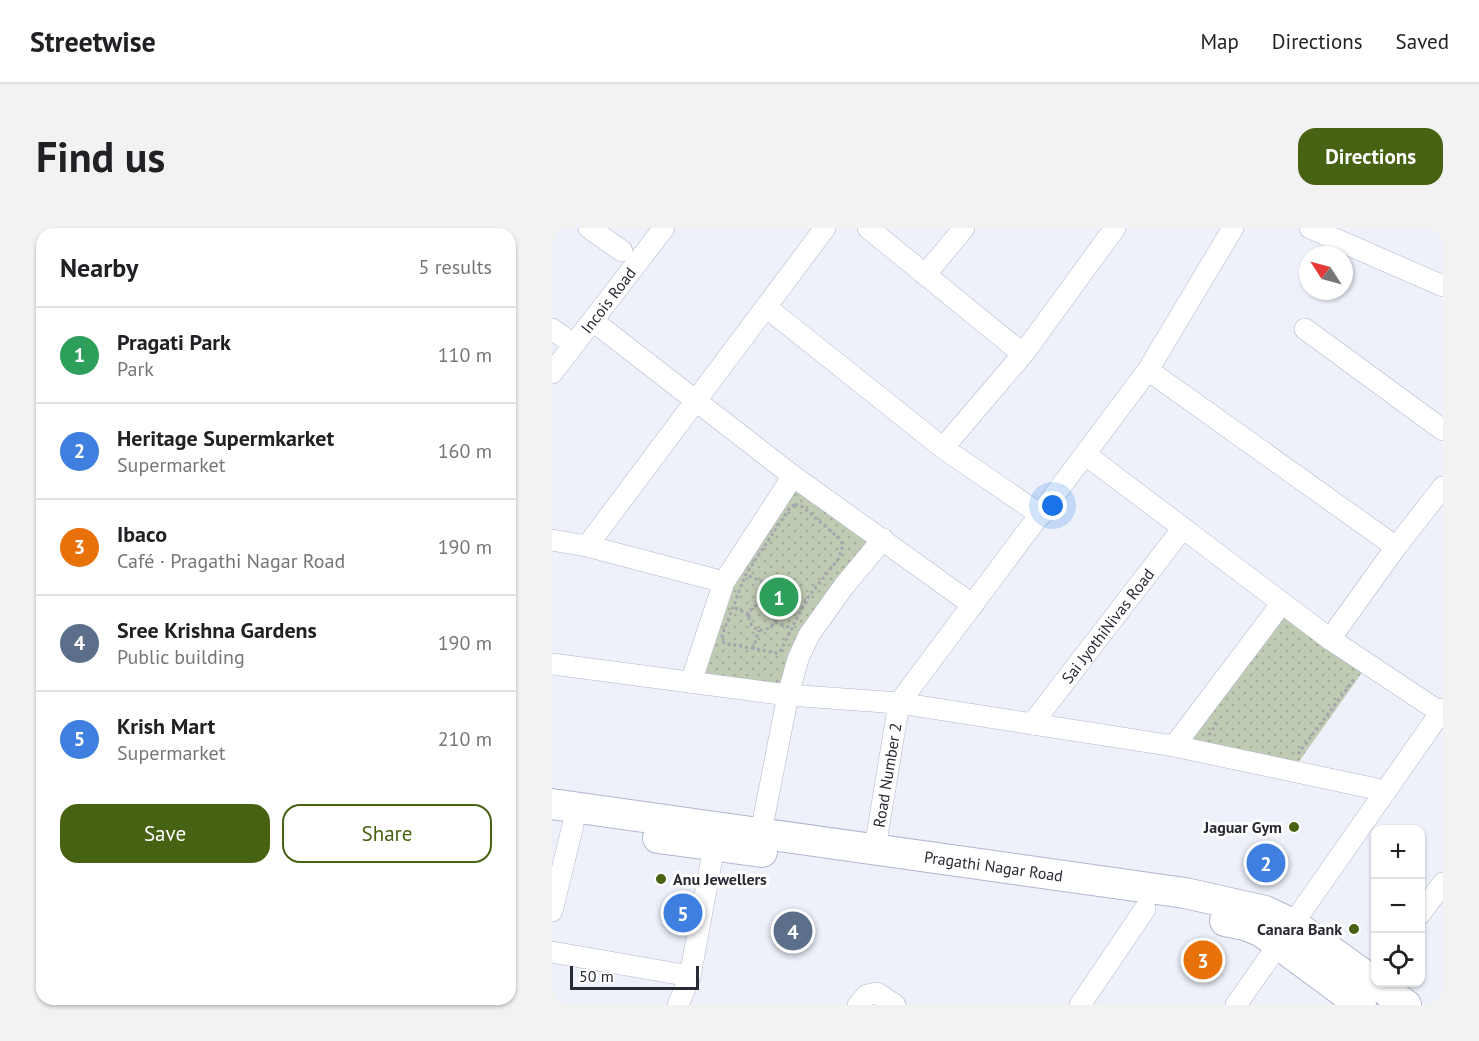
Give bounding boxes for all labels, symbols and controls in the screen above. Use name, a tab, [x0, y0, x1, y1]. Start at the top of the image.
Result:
text: Streetwise	[30, 23, 156, 60]
text: Map	[1200, 28, 1239, 55]
text: Directions	[1272, 28, 1363, 55]
text: Saved	[1396, 28, 1449, 55]
button: Directions	[1298, 128, 1443, 185]
text: Find us	[36, 129, 165, 184]
north arrow	[1299, 246, 1353, 300]
text: Nearby	[60, 251, 138, 284]
text: 5 results	[419, 254, 492, 280]
street label: Incois Road	[576, 263, 640, 337]
text: Pragati Park	[117, 328, 231, 356]
text: 1	[74, 342, 85, 368]
text: 110 m	[438, 342, 492, 368]
text: Park	[117, 356, 154, 382]
text: Heritage Supermkarket	[117, 424, 334, 452]
text: 2	[74, 438, 85, 464]
text: 160 m	[438, 438, 492, 464]
text: Supermarket	[117, 452, 225, 478]
your location	[1038, 491, 1067, 520]
text: Ibaco	[117, 520, 167, 548]
text: 3	[74, 534, 85, 560]
text: 190 m	[438, 534, 492, 560]
text: Café · Pragathi Nagar Road	[117, 548, 345, 574]
street label: Sai JyothiNivas Road	[1057, 564, 1158, 687]
pin: 1	[760, 574, 798, 620]
text: Sree Krishna Gardens	[117, 616, 317, 644]
text: 4	[74, 630, 85, 656]
text: 190 m	[438, 630, 492, 656]
text: Public building	[117, 644, 245, 670]
text: Krish Mart	[117, 712, 215, 740]
street label: Road Number 2	[869, 721, 906, 829]
text: 5	[74, 726, 85, 752]
text: 210 m	[438, 726, 492, 752]
text: Supermarket	[117, 740, 225, 766]
button: Save	[60, 804, 270, 863]
button: Share	[282, 804, 492, 863]
place label: Jaguar Gym	[1203, 817, 1282, 837]
marker: Jaguar Gym	[1287, 820, 1301, 834]
map controls	[1371, 825, 1425, 987]
button: +	[1371, 825, 1425, 879]
pin: 2	[1246, 840, 1286, 886]
street label: Pragathi Nagar Road	[923, 846, 1064, 886]
place label: Anu Jewellers	[673, 869, 767, 889]
marker: Anu Jewellers	[654, 872, 668, 886]
button: −	[1371, 879, 1425, 933]
pin: 5	[664, 890, 702, 936]
pin: 4	[774, 908, 812, 954]
place label: Canara Bank	[1257, 919, 1342, 939]
marker: Canara Bank	[1347, 922, 1361, 936]
button: locate	[1371, 933, 1425, 987]
pin: 3	[1184, 938, 1222, 982]
scale bar	[570, 963, 699, 990]
text: 50 m	[579, 966, 614, 986]

